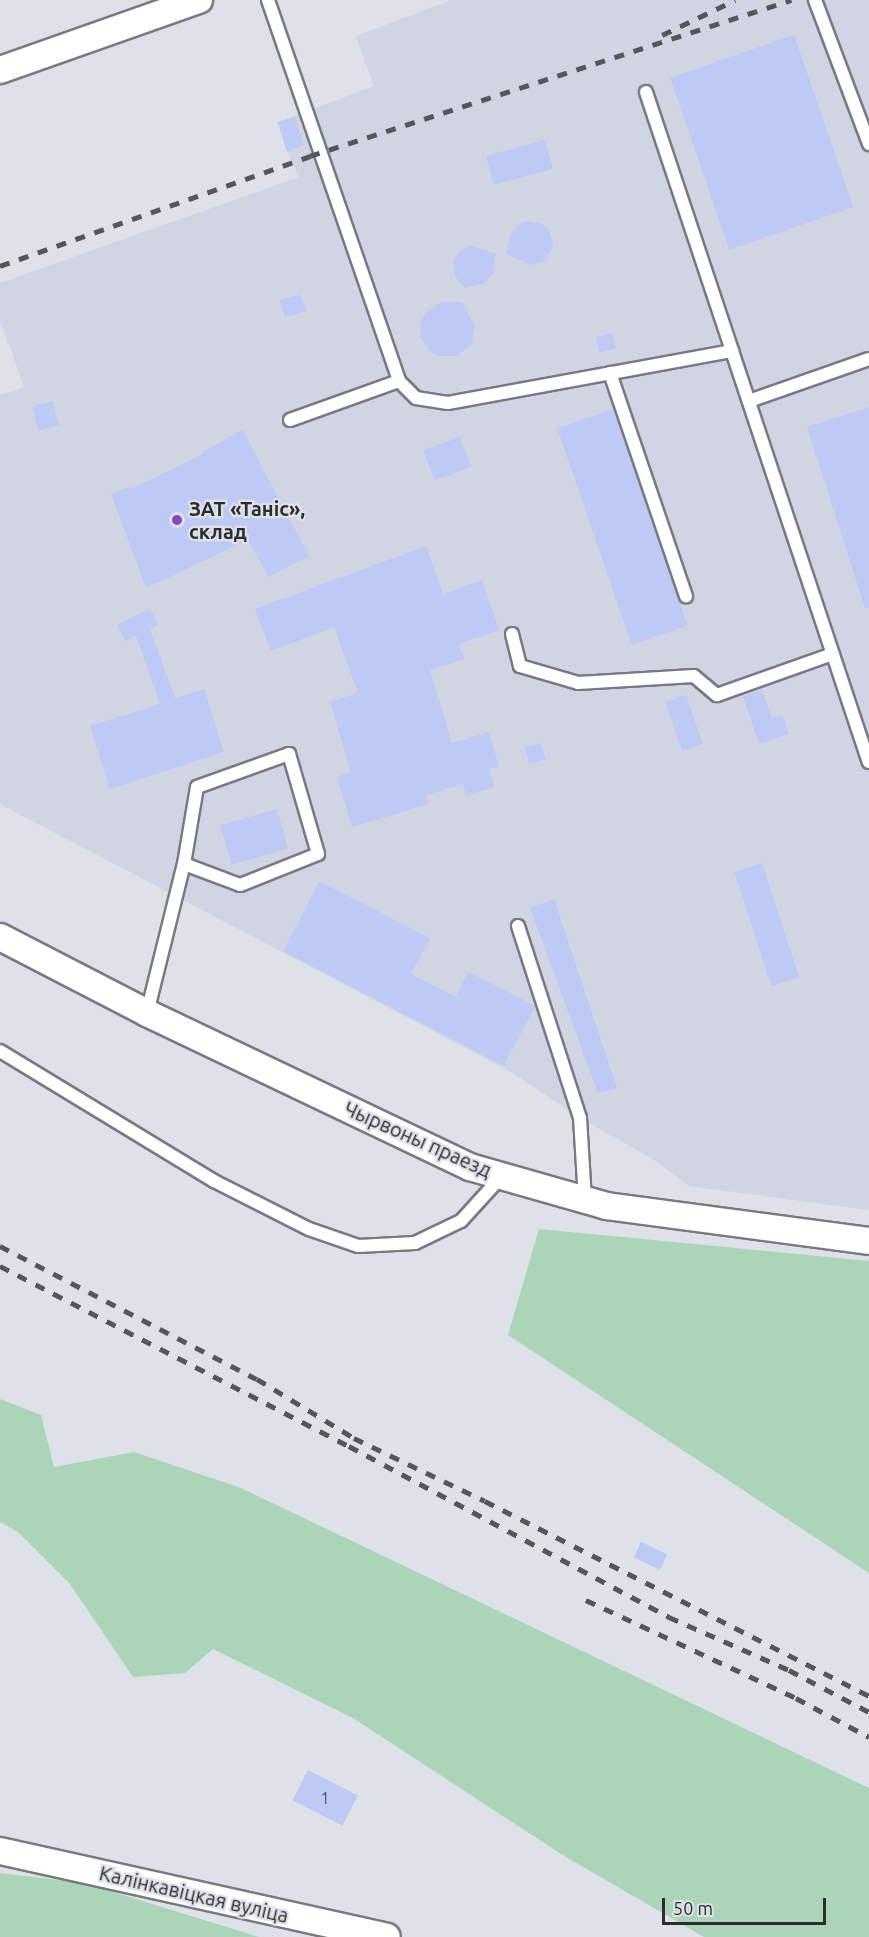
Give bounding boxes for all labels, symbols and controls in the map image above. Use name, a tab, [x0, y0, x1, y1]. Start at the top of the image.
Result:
place label: ЗАТ «Таніс», склад	[189, 496, 305, 543]
marker: ЗАТ «Таніс», склад	[170, 513, 184, 527]
street label: Чырвоны праезд	[341, 1096, 495, 1182]
house number: 1	[320, 1788, 330, 1808]
street label: Калінкавіцкая вуліца	[97, 1861, 291, 1927]
scale bar	[665, 1886, 828, 1924]
text: 50 m	[673, 1898, 713, 1918]

